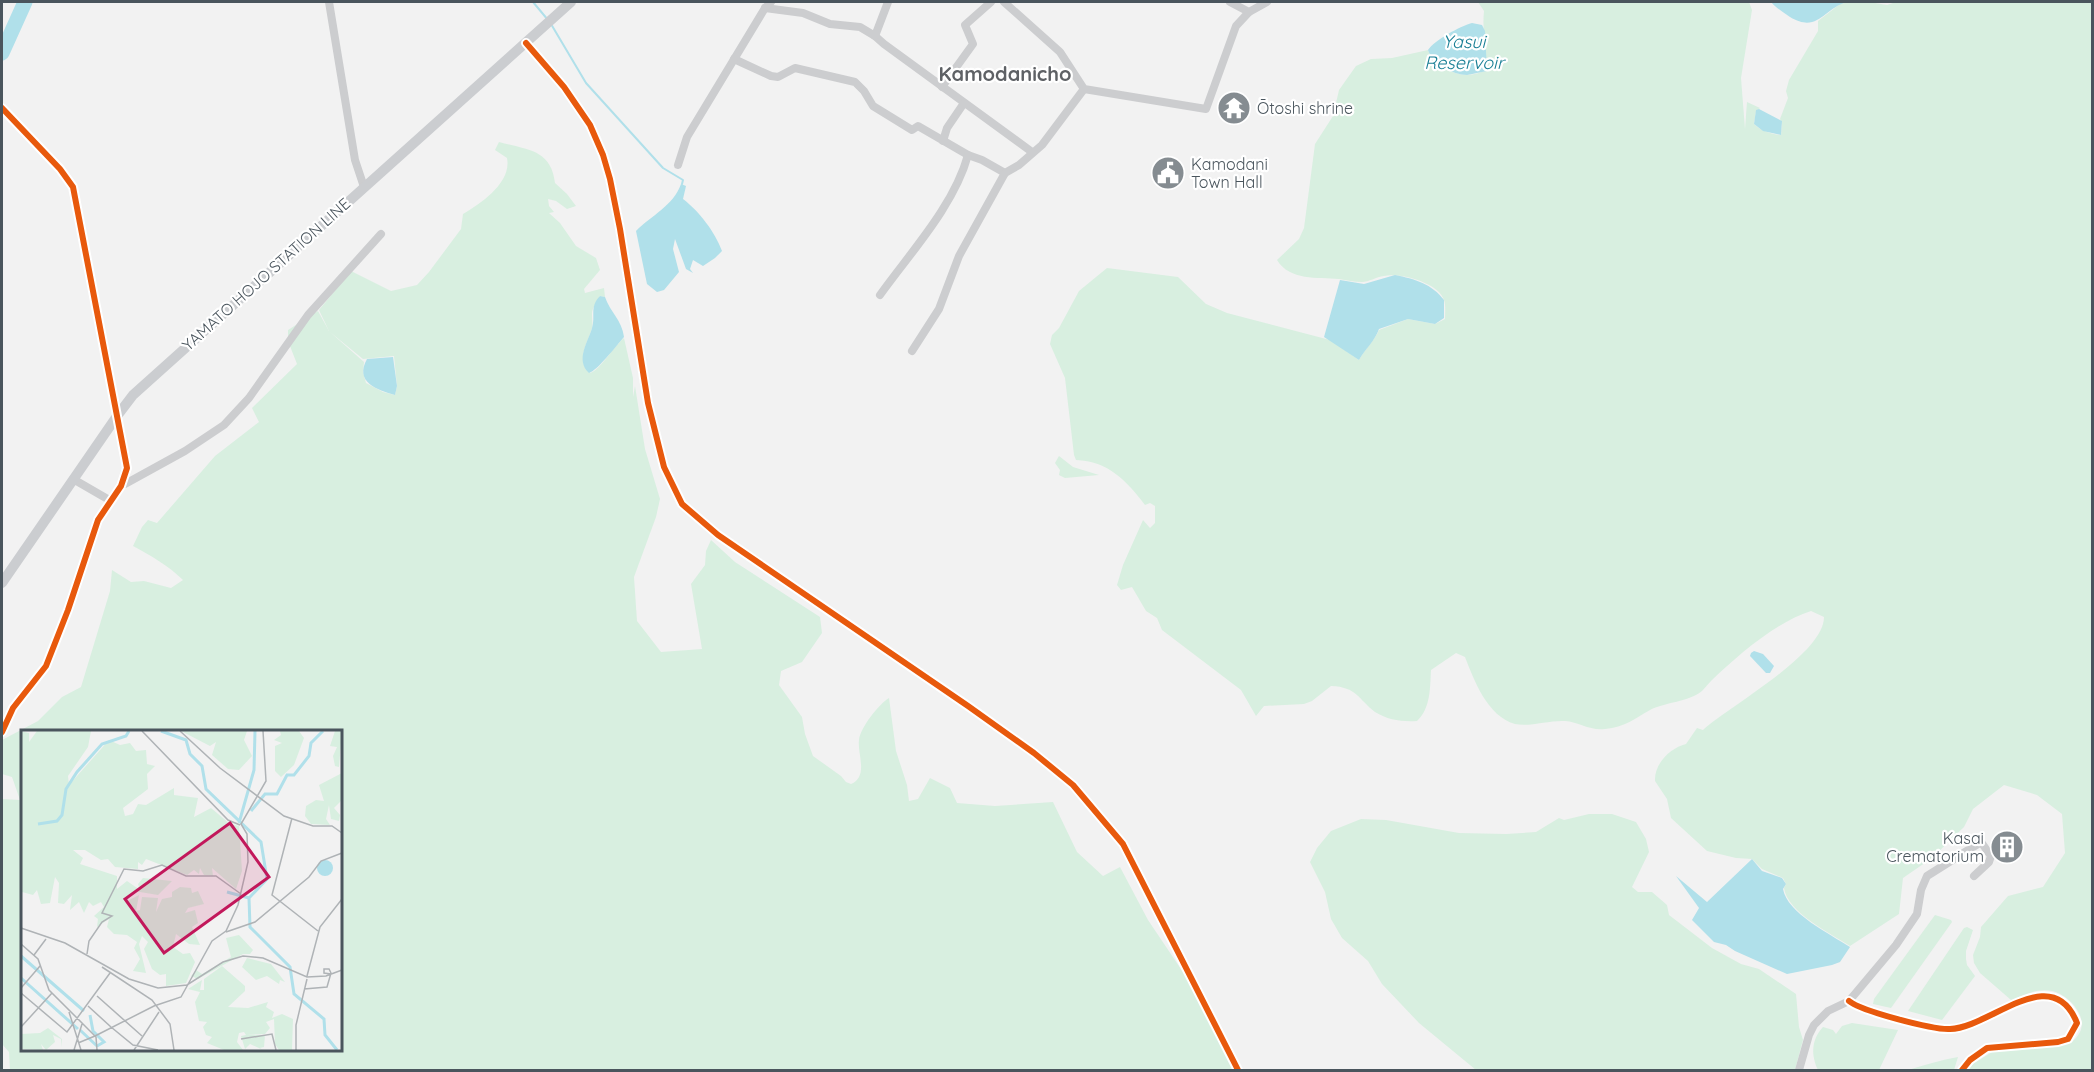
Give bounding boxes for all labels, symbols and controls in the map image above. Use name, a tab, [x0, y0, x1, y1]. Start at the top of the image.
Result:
water label: Yasui Reservoir	[1424, 30, 1506, 74]
district label: Kamodanicho	[939, 61, 1071, 86]
temple icon: Ōtoshi shrine	[1216, 90, 1252, 126]
place label: Ōtoshi shrine	[1257, 98, 1353, 118]
place label: Kamodani Town Hall	[1191, 154, 1268, 192]
public building icon: Kamodani Town Hall	[1150, 155, 1186, 191]
street label: YAMATO HOJO STATION LINE	[178, 193, 354, 355]
inset map	[21, 730, 342, 1051]
place label: Kasai Crematorium	[1886, 828, 1984, 866]
building icon: Kasai Crematorium	[1989, 829, 2025, 865]

